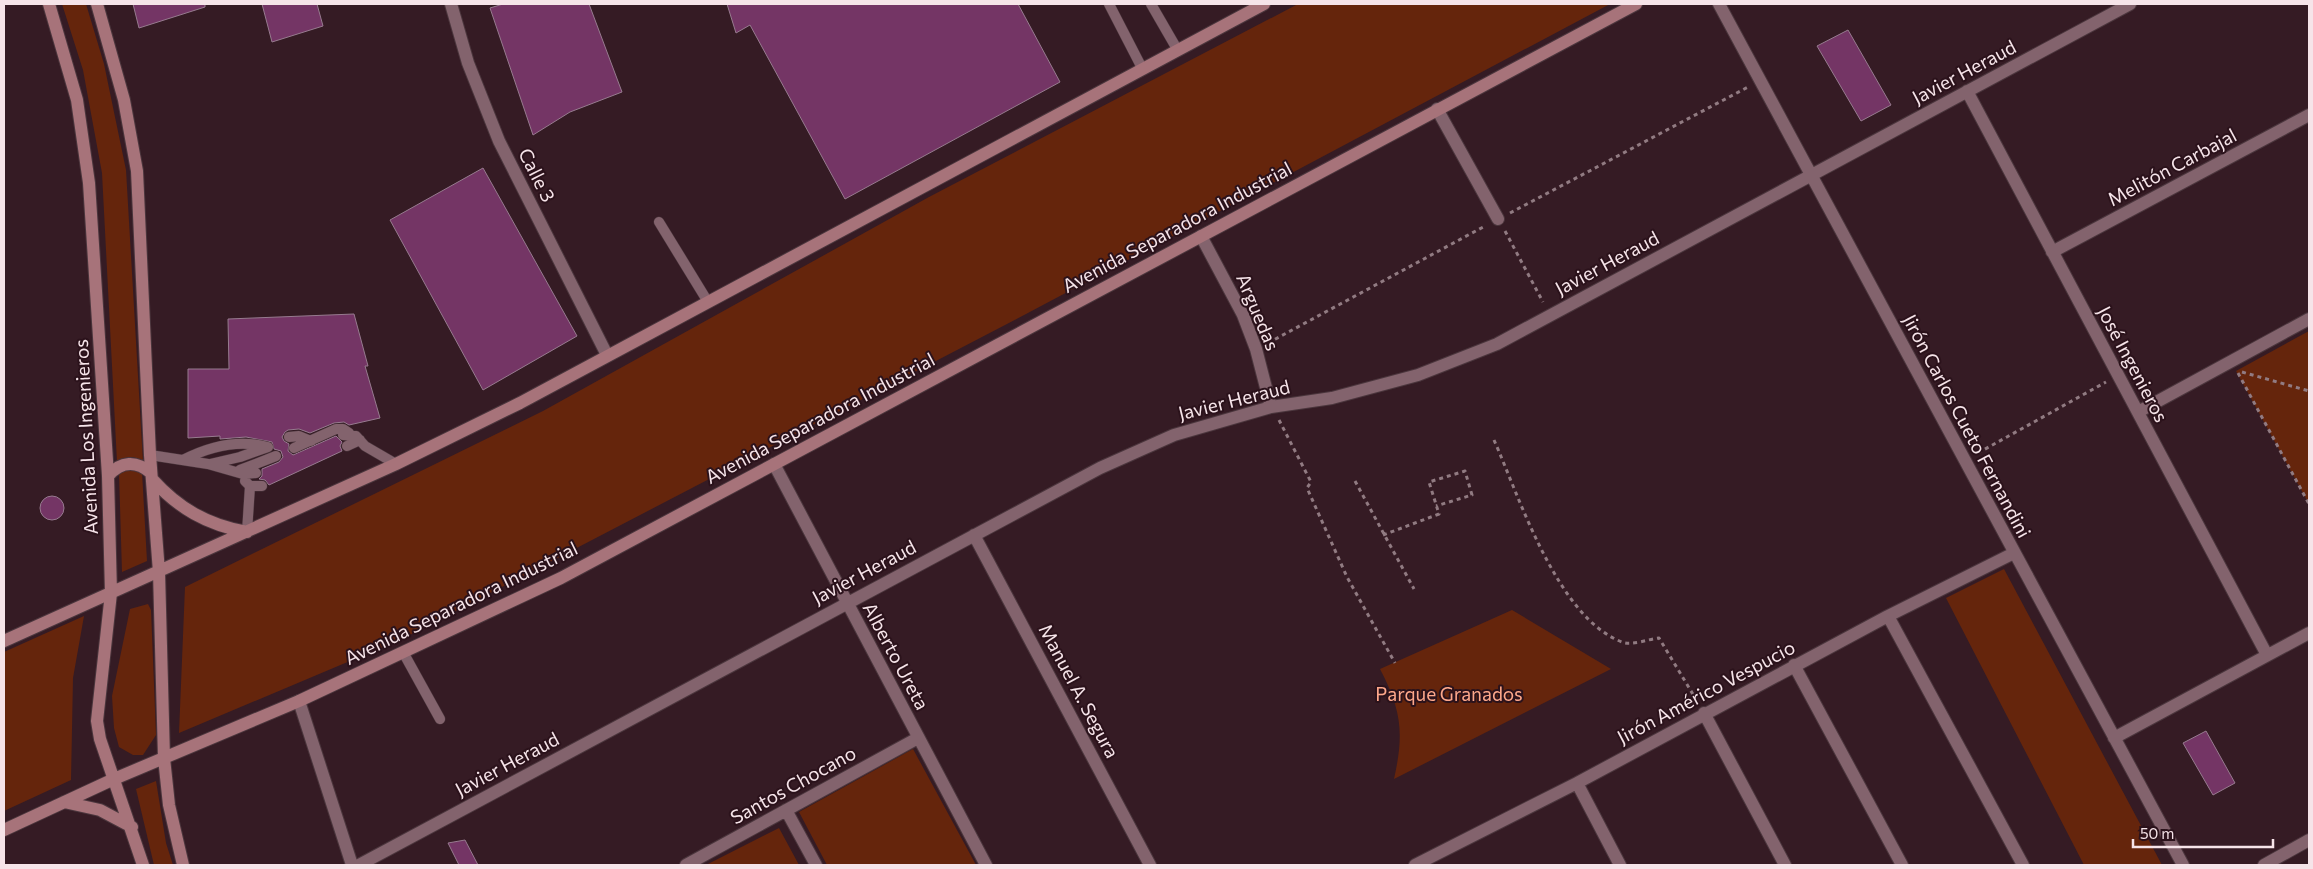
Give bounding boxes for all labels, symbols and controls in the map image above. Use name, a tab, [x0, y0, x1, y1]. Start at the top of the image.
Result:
street label: Javier Heraud	[1908, 35, 2020, 109]
street label: Melitón Carbajal	[2103, 123, 2240, 210]
street label: Calle 3	[514, 144, 561, 205]
street label: Avenida Separadora Industrial	[1058, 156, 1295, 297]
street label: Javier Heraud	[1551, 226, 1663, 300]
street label: Arguedas	[1232, 270, 1285, 354]
street label: José Ingenieros	[2093, 302, 2174, 426]
street label: Jirón Carlos Cueto Fernandini	[1899, 310, 2036, 542]
street label: Avenida Los Ingenieros	[69, 339, 102, 535]
street label: Avenida Separadora Industrial	[701, 347, 938, 488]
street label: Javier Heraud	[1176, 375, 1292, 425]
street label: Javier Heraud	[808, 535, 920, 609]
street label: Avenida Separadora Industrial	[340, 536, 581, 669]
street label: Alberto Ureta	[859, 598, 934, 713]
street label: Manuel A. Segura	[1034, 620, 1124, 762]
street label: Jirón Américo Vespucio	[1613, 635, 1799, 748]
park label: Parque Granados	[1375, 682, 1523, 705]
street label: Javier Heraud	[451, 727, 563, 801]
street label: Santos Chocano	[726, 741, 860, 829]
scale bar	[2133, 816, 2273, 848]
text: 50 m	[2140, 824, 2174, 842]

